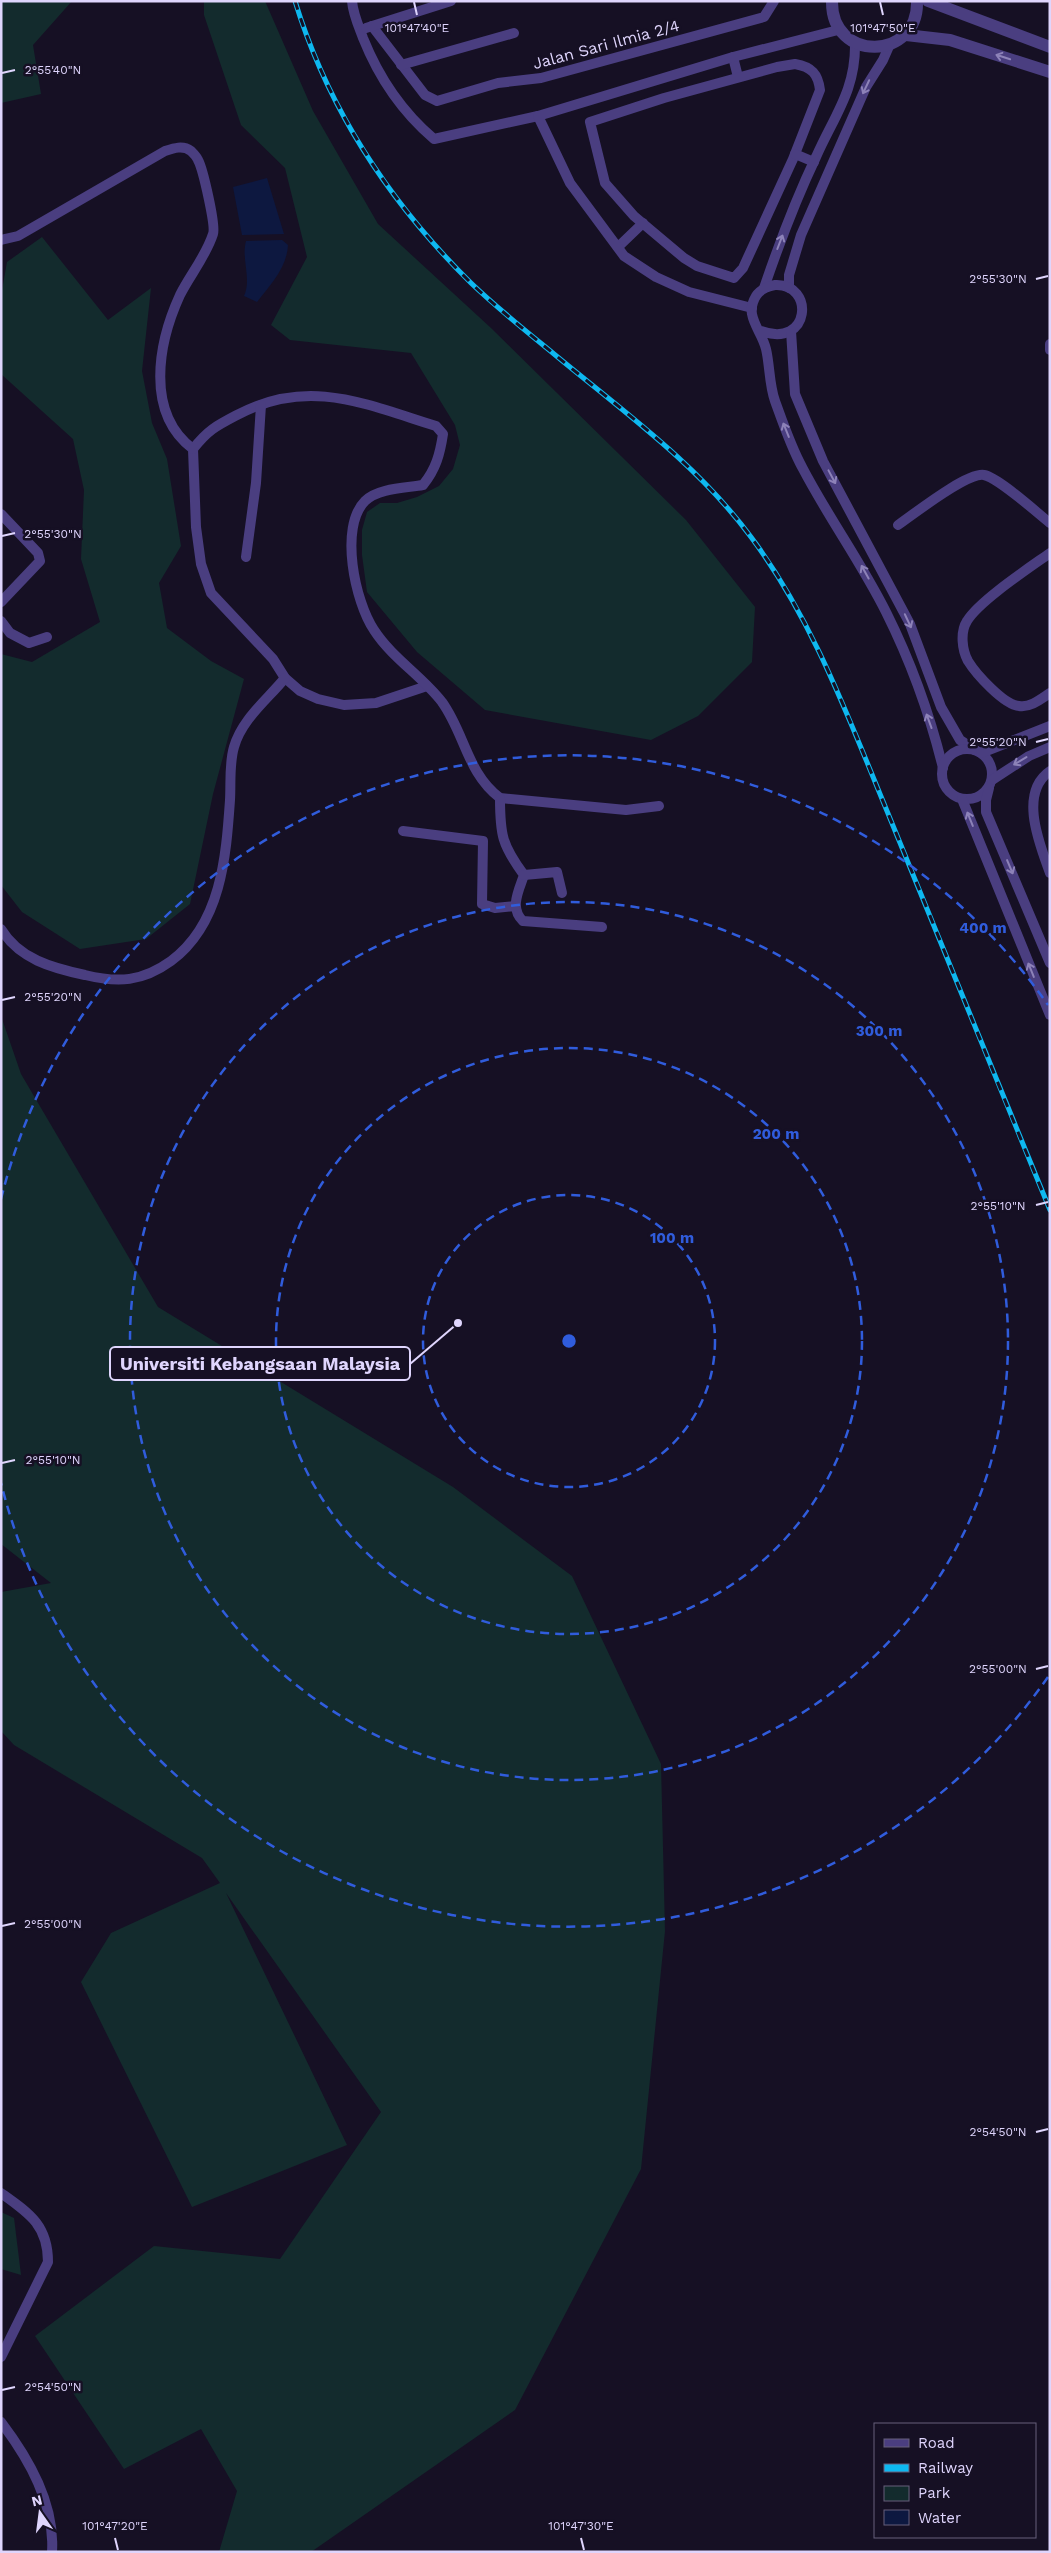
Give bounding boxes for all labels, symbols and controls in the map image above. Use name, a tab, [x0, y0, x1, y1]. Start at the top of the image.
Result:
street label: Jalan Sari Ilmia 2/4	[531, 16, 682, 73]
text: 101°47'40"E	[385, 21, 450, 35]
text: 101°47'50"E	[850, 21, 916, 35]
one-way arrow	[996, 52, 1012, 62]
text: 2°55'40"N	[25, 63, 81, 77]
one-way arrow	[861, 79, 871, 94]
one-way arrow	[776, 235, 785, 250]
text: 2°55'30"N	[969, 272, 1027, 286]
one-way arrow	[781, 423, 790, 438]
one-way arrow	[828, 469, 837, 484]
text: 2°55'30"N	[24, 527, 82, 541]
one-way arrow	[859, 566, 869, 580]
one-way arrow	[904, 613, 913, 628]
one-way arrow	[924, 714, 933, 729]
text: 2°55'20"N	[969, 735, 1027, 749]
one-way arrow	[1013, 757, 1027, 767]
one-way arrow	[965, 812, 975, 827]
one-way arrow	[1005, 859, 1015, 874]
text: 400 m	[959, 919, 1007, 937]
one-way arrow	[1026, 963, 1036, 978]
text: 2°55'20"N	[24, 990, 82, 1004]
text: 300 m	[856, 1022, 902, 1040]
text: 200 m	[753, 1125, 799, 1143]
text: 2°55'10"N	[970, 1199, 1026, 1213]
text: 100 m	[650, 1229, 694, 1247]
centre of rings	[560, 1332, 578, 1350]
callout: Universiti Kebangsaan Malaysia	[110, 1347, 410, 1380]
text: Universiti Kebangsaan Malaysia	[120, 1353, 401, 1374]
text: 2°55'10"N	[25, 1453, 81, 1467]
text: 2°55'00"N	[969, 1662, 1027, 1676]
text: 2°55'00"N	[24, 1917, 82, 1931]
text: 2°54'50"N	[969, 2125, 1027, 2139]
text: 2°54'50"N	[24, 2380, 82, 2394]
legend	[874, 2423, 1036, 2538]
text: Road	[918, 2434, 955, 2452]
text: Railway	[918, 2459, 973, 2477]
text: Park	[918, 2484, 951, 2502]
north arrow	[15, 2488, 65, 2538]
text: N	[30, 2491, 44, 2509]
text: Water	[918, 2509, 961, 2527]
text: 101°47'20"E	[82, 2519, 148, 2533]
text: 101°47'30"E	[548, 2519, 614, 2533]

